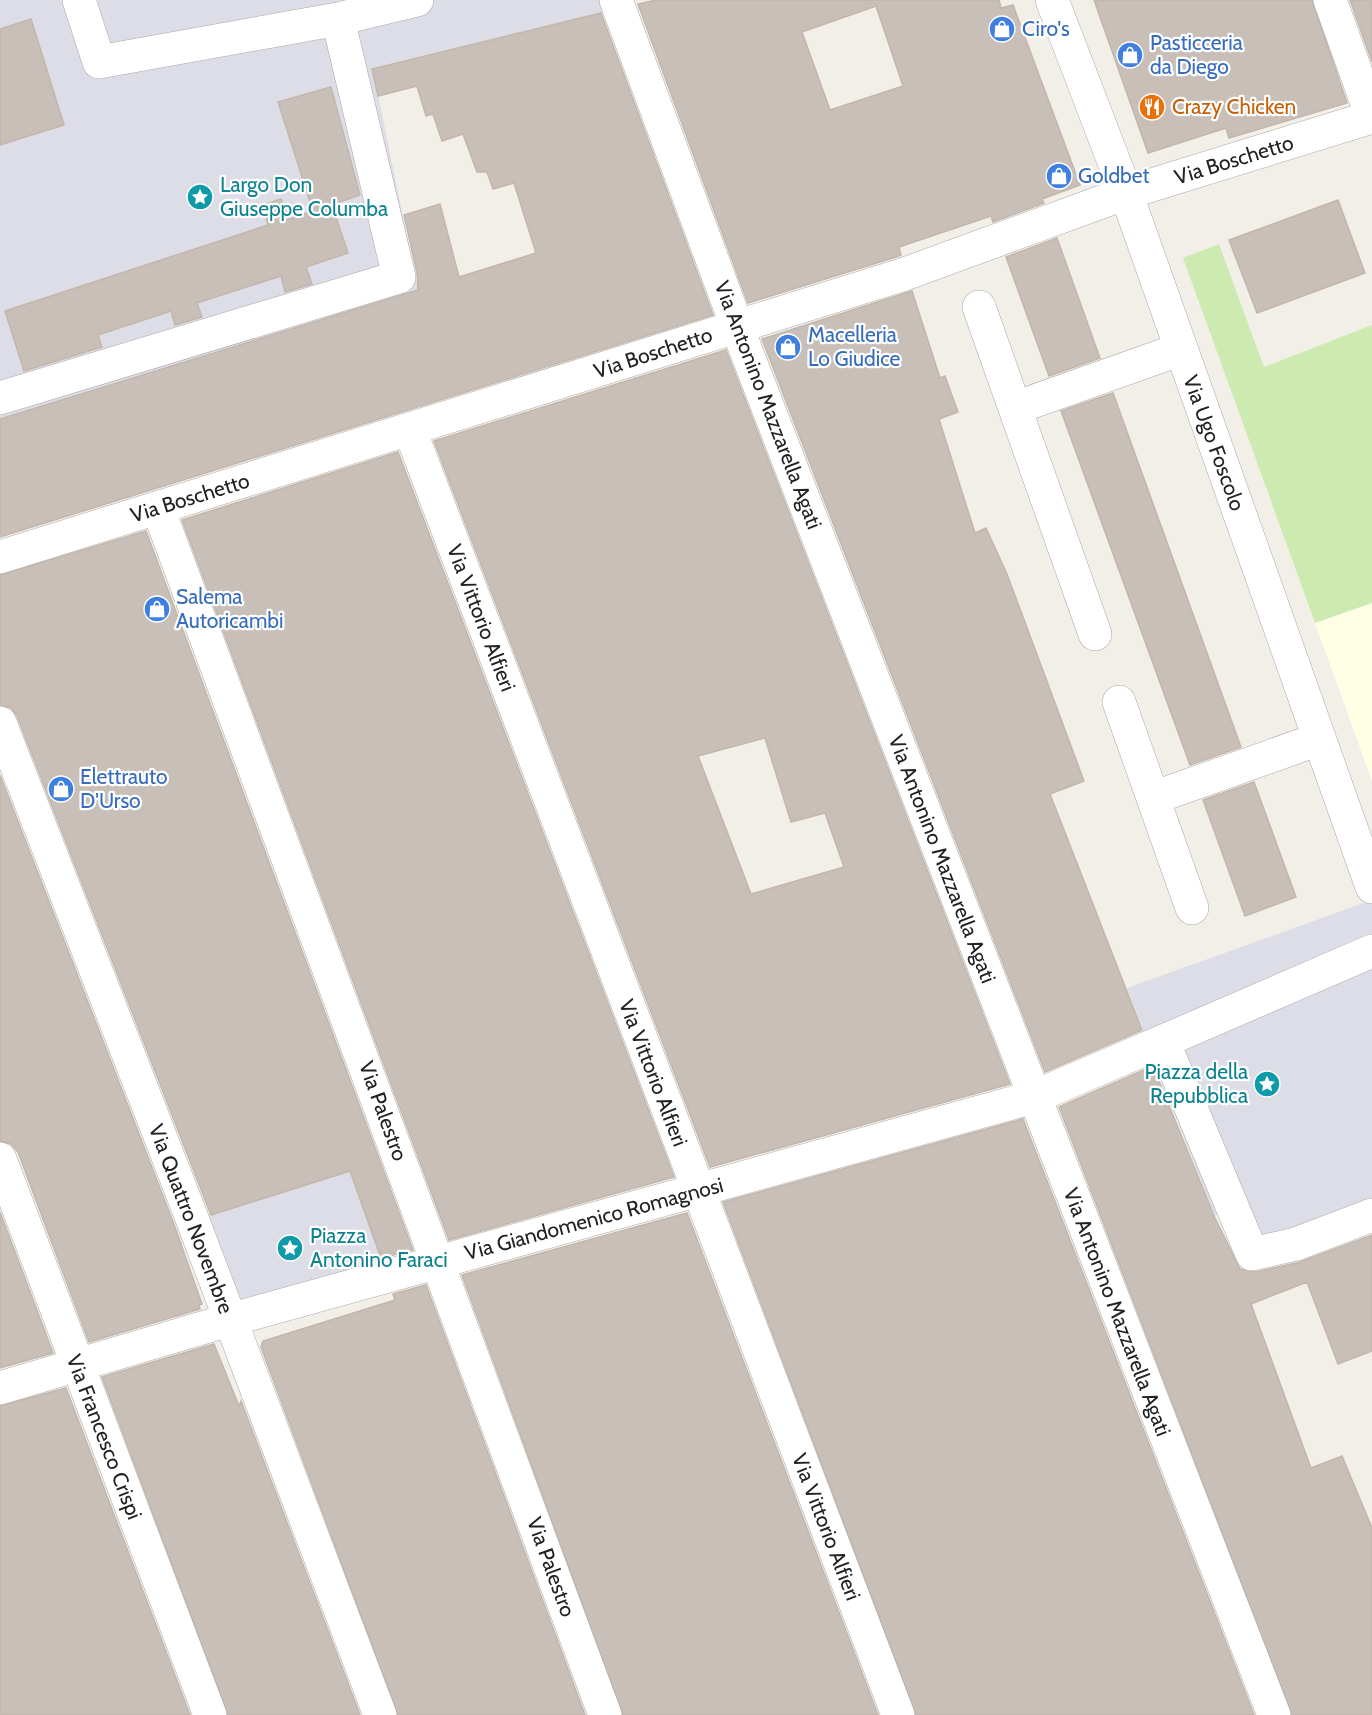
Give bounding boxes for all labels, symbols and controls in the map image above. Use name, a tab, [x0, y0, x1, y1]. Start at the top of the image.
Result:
shop icon: Ciro's	[987, 14, 1017, 44]
place label: Ciro's	[1022, 16, 1070, 41]
place label: Pasticceria da Diego	[1150, 30, 1243, 79]
shop icon: Pasticceria da Diego	[1115, 40, 1145, 70]
restaurant icon: Crazy Chicken	[1137, 92, 1167, 122]
place label: Crazy Chicken	[1172, 94, 1296, 119]
street label: Via Boschetto	[1171, 130, 1296, 189]
shop icon: Goldbet	[1044, 161, 1074, 191]
place label: Goldbet	[1078, 163, 1150, 188]
place label: Largo Don Giuseppe Columba	[220, 172, 388, 221]
place icon: Largo Don Giuseppe Columba	[185, 182, 215, 212]
street label: Via Antonino Mazzarella Agati	[710, 277, 827, 532]
street label: Via Boschetto	[590, 322, 715, 383]
place label: Macelleria Lo Giudice	[808, 322, 901, 371]
shop icon: Macelleria Lo Giudice	[773, 332, 803, 362]
street label: Via Ugo Foscolo	[1178, 372, 1251, 514]
street label: Via Boschetto	[127, 468, 252, 527]
street label: Via Vittorio Alfieri	[442, 541, 521, 695]
place label: Salema Autoricambi	[176, 584, 283, 633]
shop icon: Salema Autoricambi	[142, 594, 172, 624]
street label: Via Antonino Mazzarella Agati	[884, 731, 1001, 986]
place label: Elettrauto D'Urso	[80, 764, 168, 813]
shop icon: Elettrauto D'Urso	[46, 774, 76, 804]
street label: Via Vittorio Alfieri	[614, 996, 693, 1150]
street label: Via Palestro	[354, 1058, 413, 1164]
place label: Piazza della Repubblica	[1145, 1059, 1248, 1108]
place icon: Piazza della Repubblica	[1252, 1069, 1282, 1099]
street label: Via Quattro Novembre	[144, 1121, 239, 1317]
street label: Via Giandomenico Romagnosi	[462, 1172, 726, 1265]
street label: Via Antonino Mazzarella Agati	[1059, 1184, 1176, 1439]
place label: Piazza Antonino Faraci	[310, 1223, 448, 1272]
place icon: Piazza Antonino Faraci	[275, 1233, 305, 1263]
street label: Via Francesco Crispi	[62, 1351, 147, 1523]
street label: Via Vittorio Alfieri	[787, 1450, 866, 1604]
street label: Via Palestro	[522, 1514, 581, 1620]

